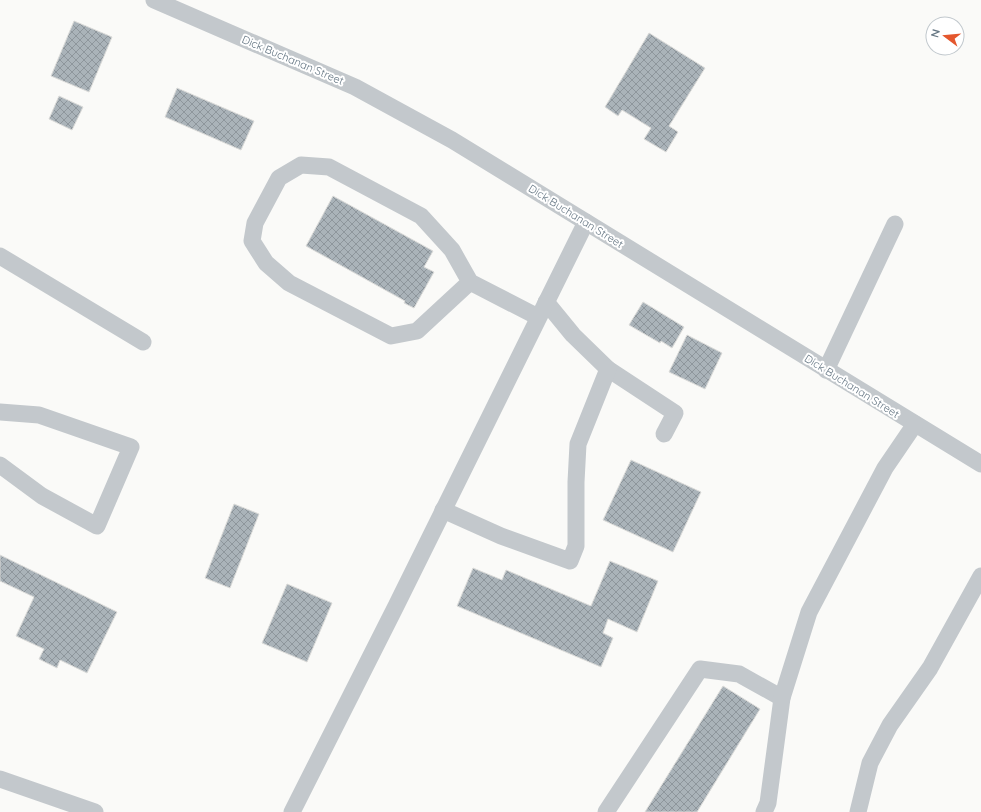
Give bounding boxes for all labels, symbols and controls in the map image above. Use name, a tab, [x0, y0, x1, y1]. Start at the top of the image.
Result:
north arrow	[925, 16, 965, 56]
text: N	[928, 27, 943, 39]
street label: Dick Buchanan Street	[240, 32, 346, 88]
street label: Dick Buchanan Street	[526, 181, 626, 251]
street label: Dick Buchanan Street	[802, 351, 902, 421]

